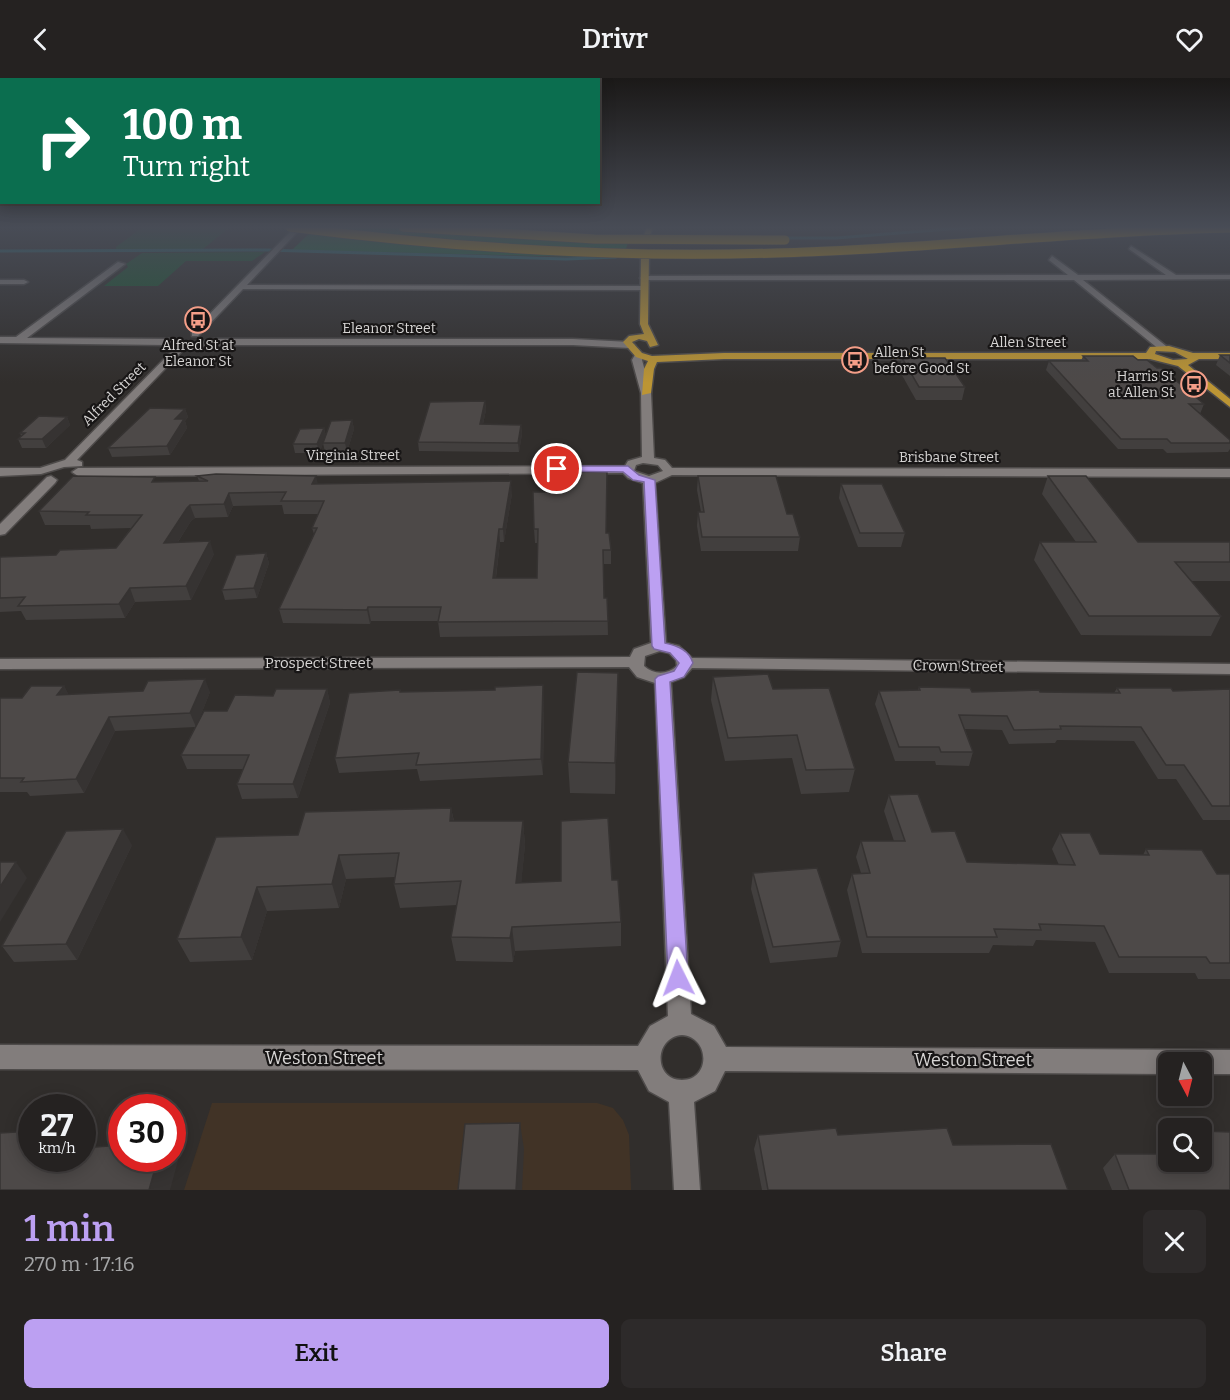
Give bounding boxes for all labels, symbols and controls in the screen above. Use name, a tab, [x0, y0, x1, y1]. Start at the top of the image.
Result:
icon: back	[24, 23, 57, 56]
text: Drivr	[582, 23, 648, 55]
icon: heart	[1173, 23, 1206, 56]
text: 100 m	[123, 100, 242, 150]
icon: right	[24, 102, 102, 180]
text: Turn right	[123, 151, 250, 183]
bus stop icon: Alfred St at Eleanor St	[183, 305, 213, 335]
street label: Eleanor Street	[342, 320, 436, 337]
street label: Allen Street	[990, 334, 1066, 351]
place label: Alfred St at Eleanor St	[162, 337, 234, 370]
place label: Allen St before Good St	[874, 344, 970, 377]
bus stop icon: Allen St before Good St	[840, 345, 870, 375]
street label: Alfred Street	[79, 359, 149, 429]
place label: Harris St at Allen St	[1108, 368, 1174, 401]
bus stop icon: Harris St at Allen St	[1179, 369, 1209, 399]
pin	[531, 443, 582, 494]
street label: Virginia Street	[306, 447, 400, 464]
street label: Brisbane Street	[899, 449, 999, 466]
icon: arrive	[540, 452, 573, 485]
street label: Prospect Street	[265, 654, 372, 672]
street label: Crown Street	[913, 656, 1004, 676]
position arrow	[646, 946, 710, 1010]
street label: Weston Street	[265, 1047, 383, 1069]
street label: Weston Street	[914, 1049, 1032, 1071]
north arrow	[1158, 1052, 1212, 1106]
map controls	[1158, 1052, 1212, 1172]
speed limit sign: 30	[108, 1094, 186, 1172]
text: 27	[41, 1108, 73, 1144]
button: search	[1158, 1118, 1212, 1172]
text: km/h	[38, 1139, 76, 1157]
text: 1 min	[24, 1207, 115, 1251]
button: close	[1143, 1210, 1206, 1273]
text: 270 m · 17:16	[24, 1252, 135, 1276]
button: Exit	[24, 1319, 609, 1388]
button: Share	[621, 1319, 1206, 1388]

